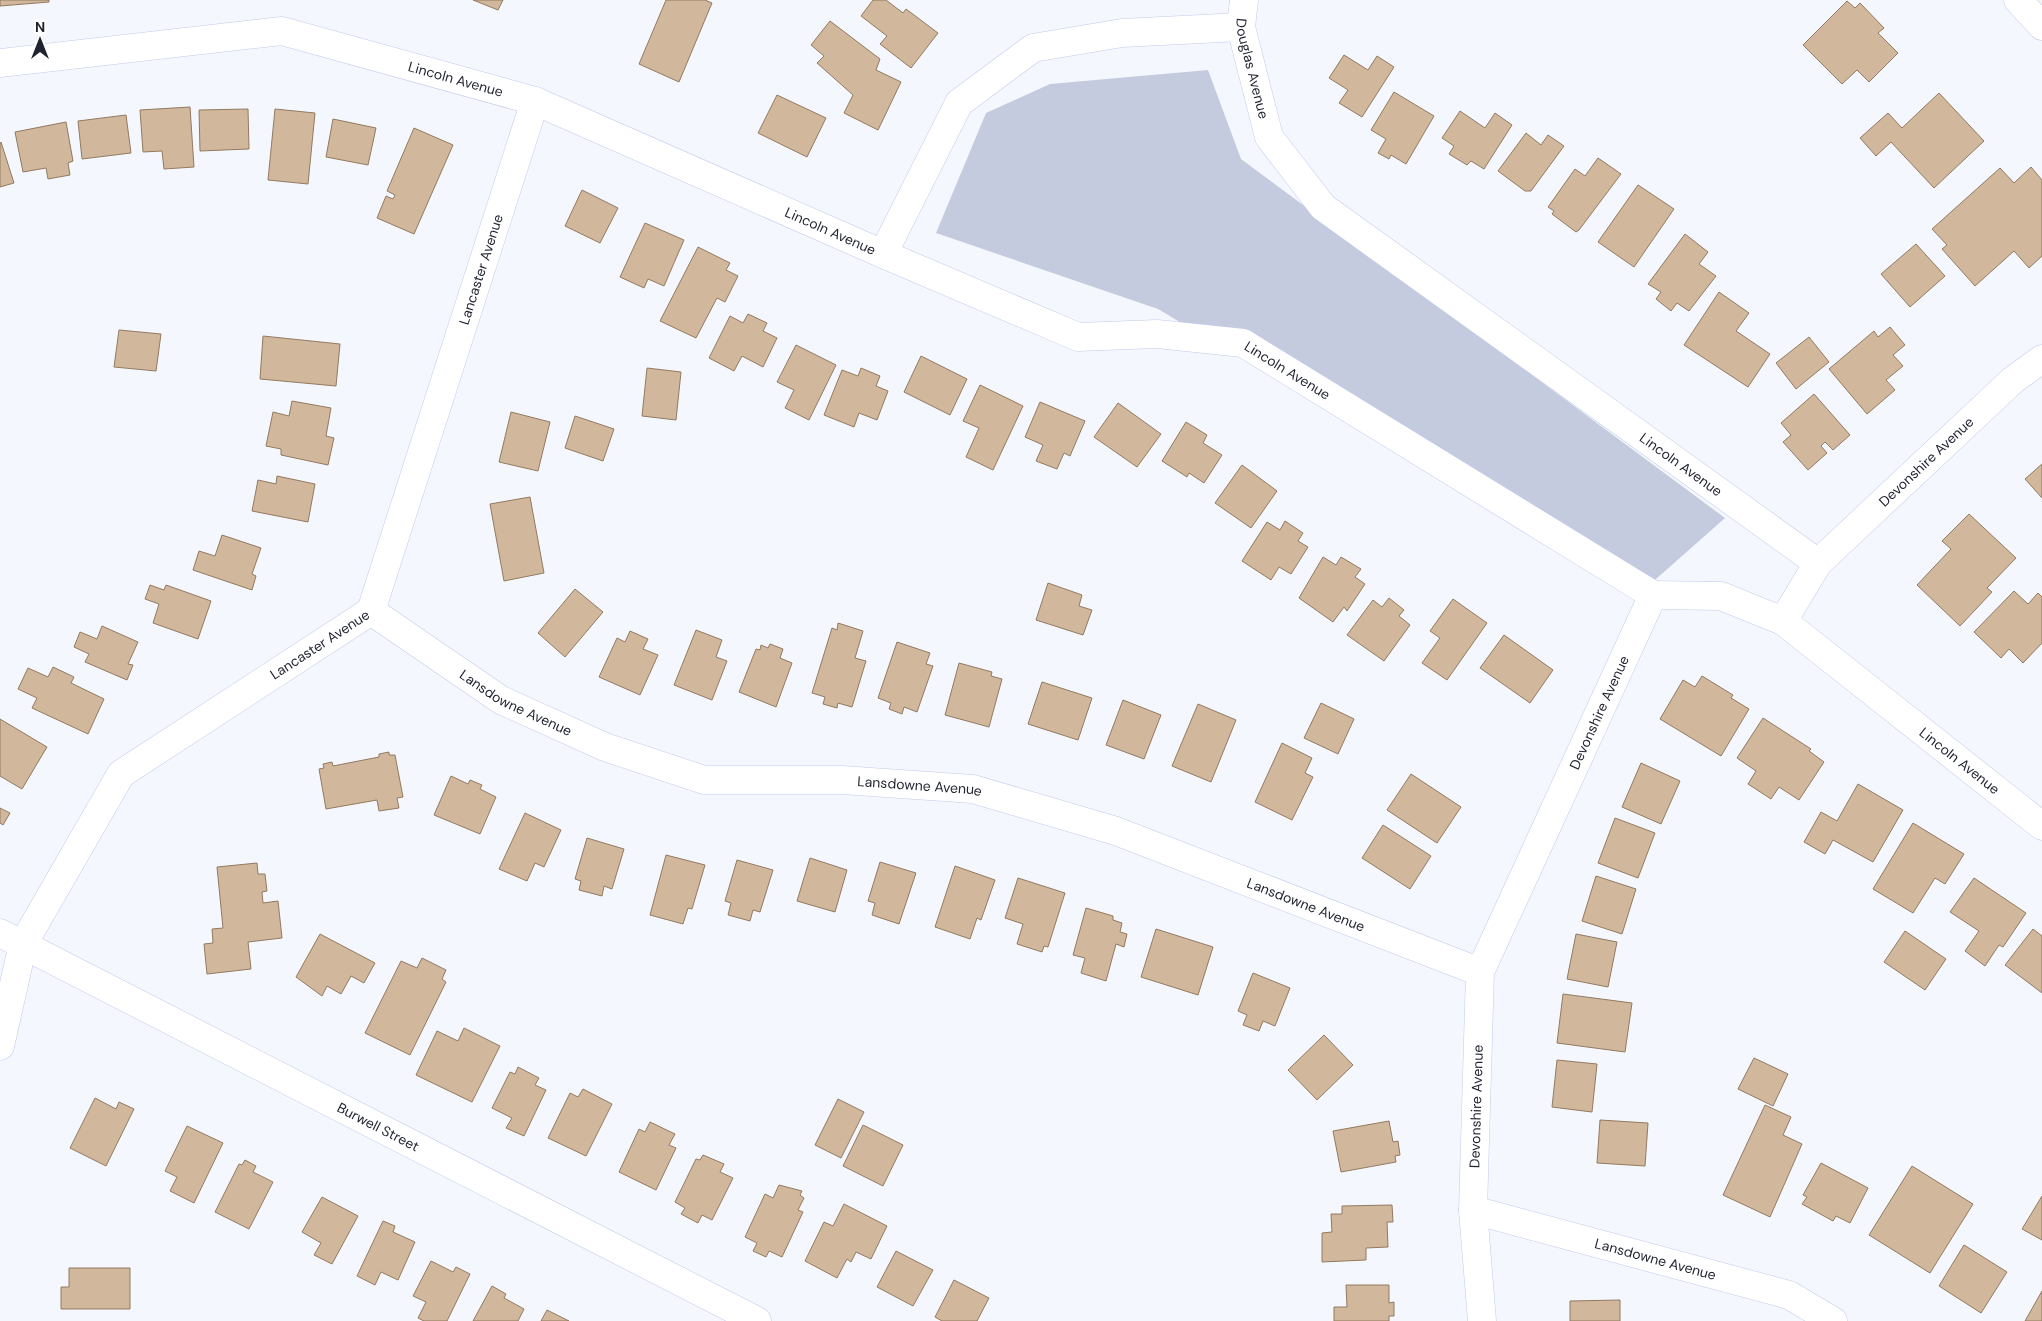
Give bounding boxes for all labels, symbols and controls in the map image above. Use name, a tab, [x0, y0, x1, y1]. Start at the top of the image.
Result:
north arrow	[15, 15, 65, 65]
street label: Douglas Avenue	[1232, 17, 1273, 121]
text: N	[35, 18, 45, 36]
street label: Lincoln Avenue	[406, 57, 505, 101]
street label: Lincoln Avenue	[782, 203, 879, 259]
street label: Lancaster Avenue	[455, 212, 507, 327]
street label: Lincoln Avenue	[1241, 337, 1334, 404]
street label: Devonshire Avenue	[1875, 413, 1977, 510]
street label: Lincoln Avenue	[1636, 429, 1726, 500]
street label: Lancaster Avenue	[267, 605, 373, 683]
street label: Devonshire Avenue	[1565, 653, 1633, 772]
street label: Lansdowne Avenue	[456, 665, 575, 740]
street label: Lincoln Avenue	[1916, 723, 2003, 798]
street label: Lansdowne Avenue	[857, 772, 984, 800]
street label: Lansdowne Avenue	[1244, 874, 1367, 936]
street label: Devonshire Avenue	[1465, 1044, 1487, 1168]
street label: Burwell Street	[334, 1098, 422, 1155]
street label: Lansdowne Avenue	[1593, 1234, 1718, 1284]

